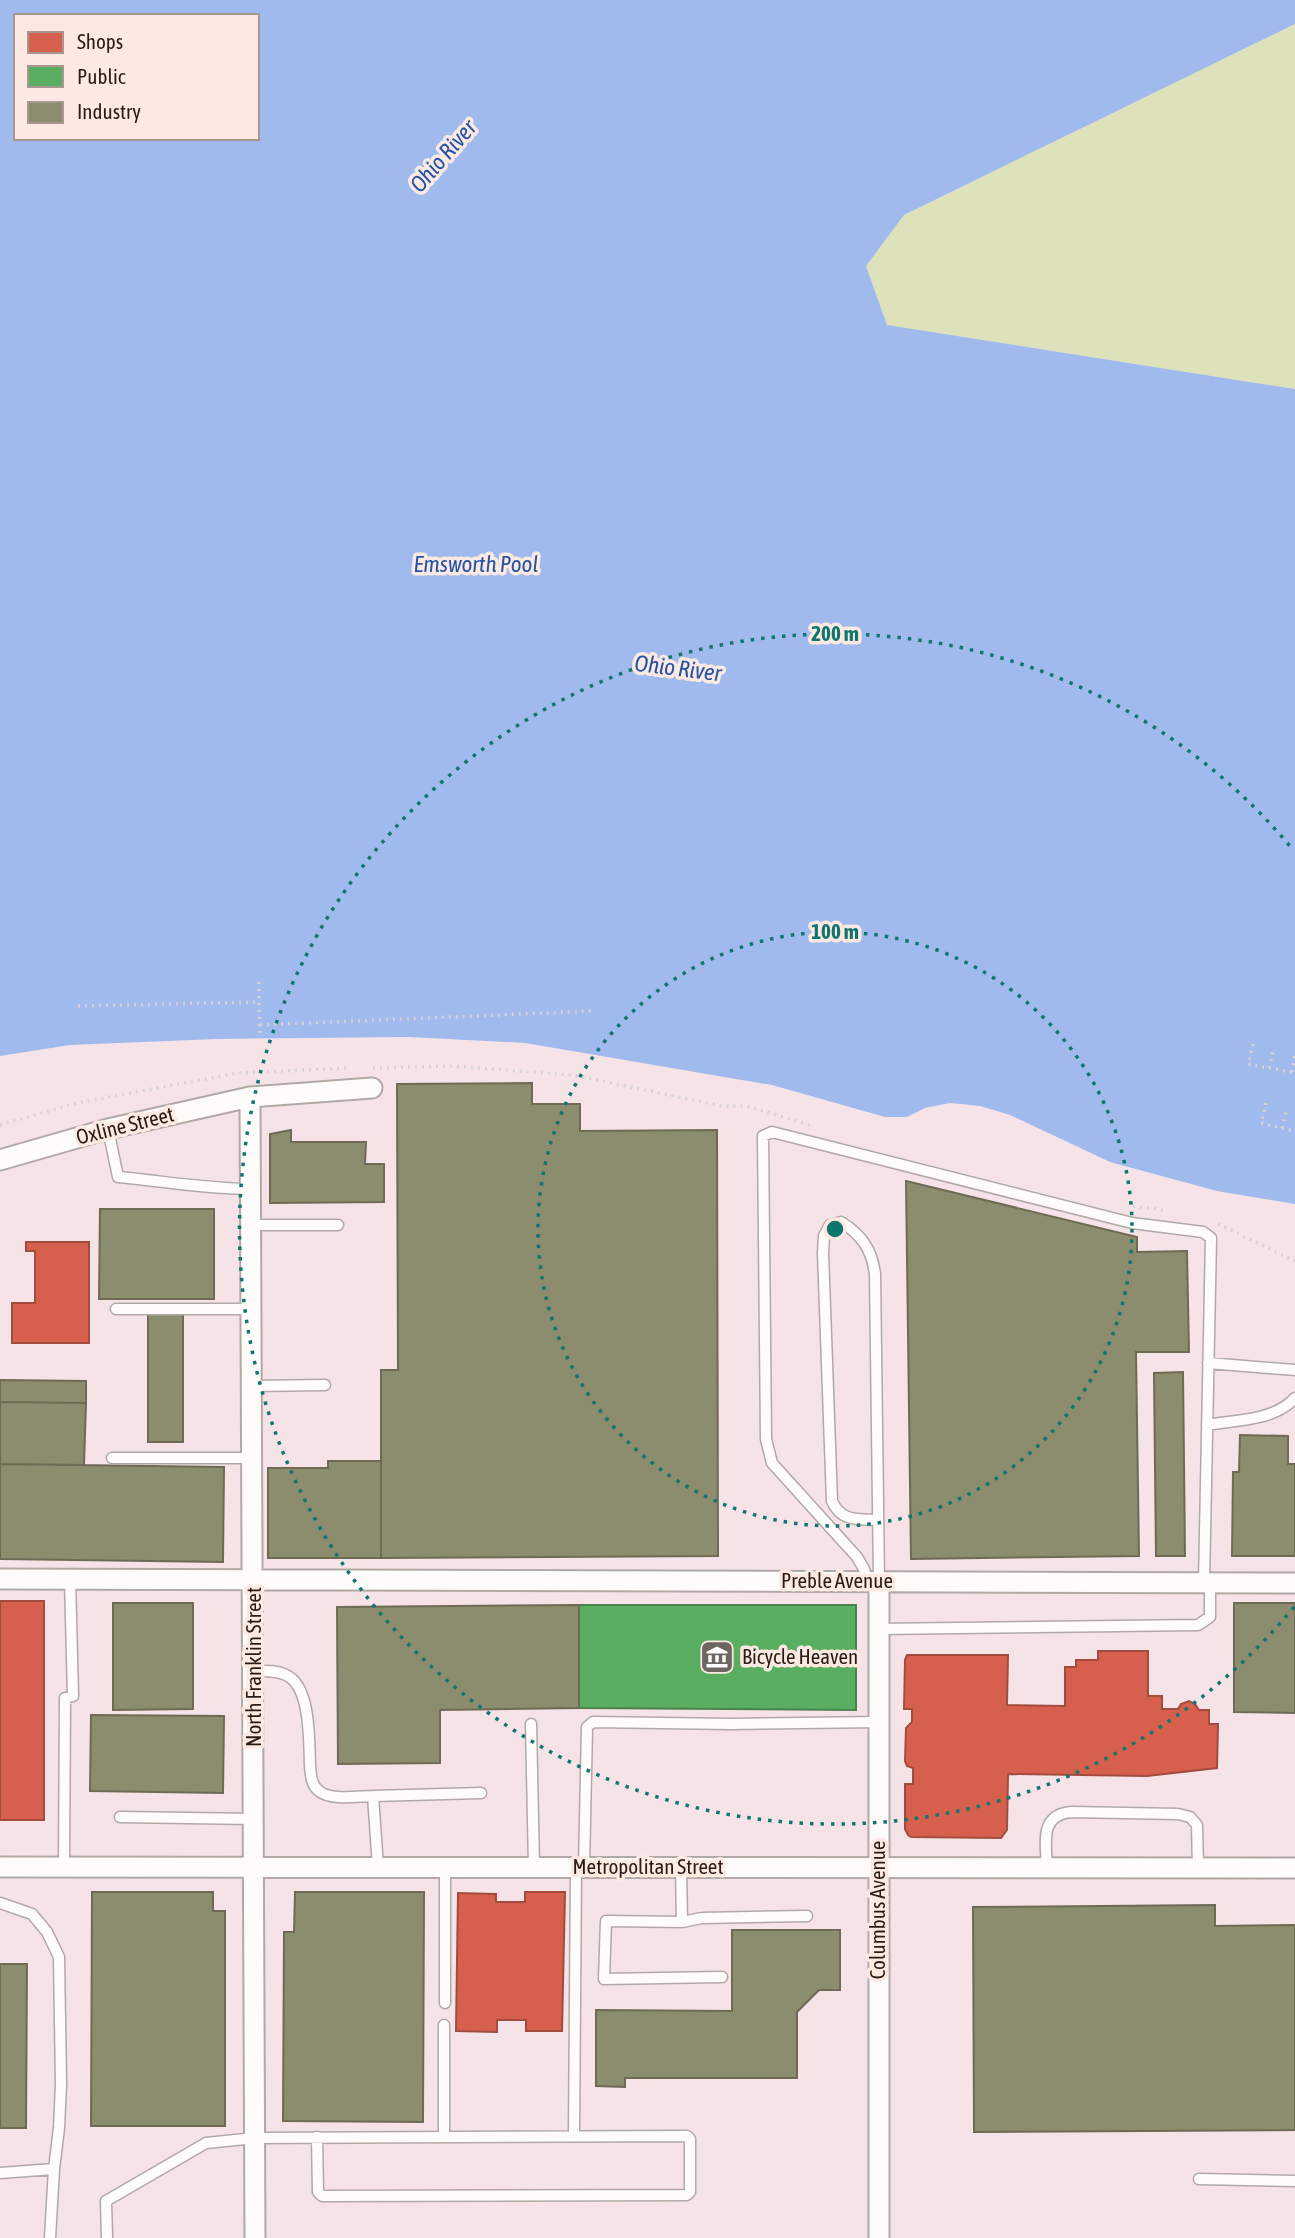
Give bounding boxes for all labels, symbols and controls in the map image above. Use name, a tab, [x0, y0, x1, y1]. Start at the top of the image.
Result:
legend	[14, 14, 259, 140]
text: Shops	[77, 29, 123, 53]
text: Public	[77, 64, 126, 88]
text: Industry	[77, 99, 141, 123]
water label: Ohio River	[405, 114, 482, 197]
water label: Emsworth Pool	[413, 551, 539, 577]
text: 200 m	[811, 621, 859, 645]
water label: Ohio River	[633, 650, 724, 686]
text: 100 m	[811, 919, 859, 943]
street label: Oxline Street	[73, 1101, 176, 1149]
centre of rings	[823, 1217, 847, 1241]
street label: Preble Avenue	[781, 1568, 893, 1592]
street label: North Franklin Street	[241, 1587, 265, 1747]
museum icon: Bicycle Heaven	[698, 1638, 736, 1676]
place label: Bicycle Heaven	[742, 1644, 858, 1668]
street label: Columbus Avenue	[865, 1841, 889, 1979]
street label: Metropolitan Street	[573, 1854, 723, 1878]

